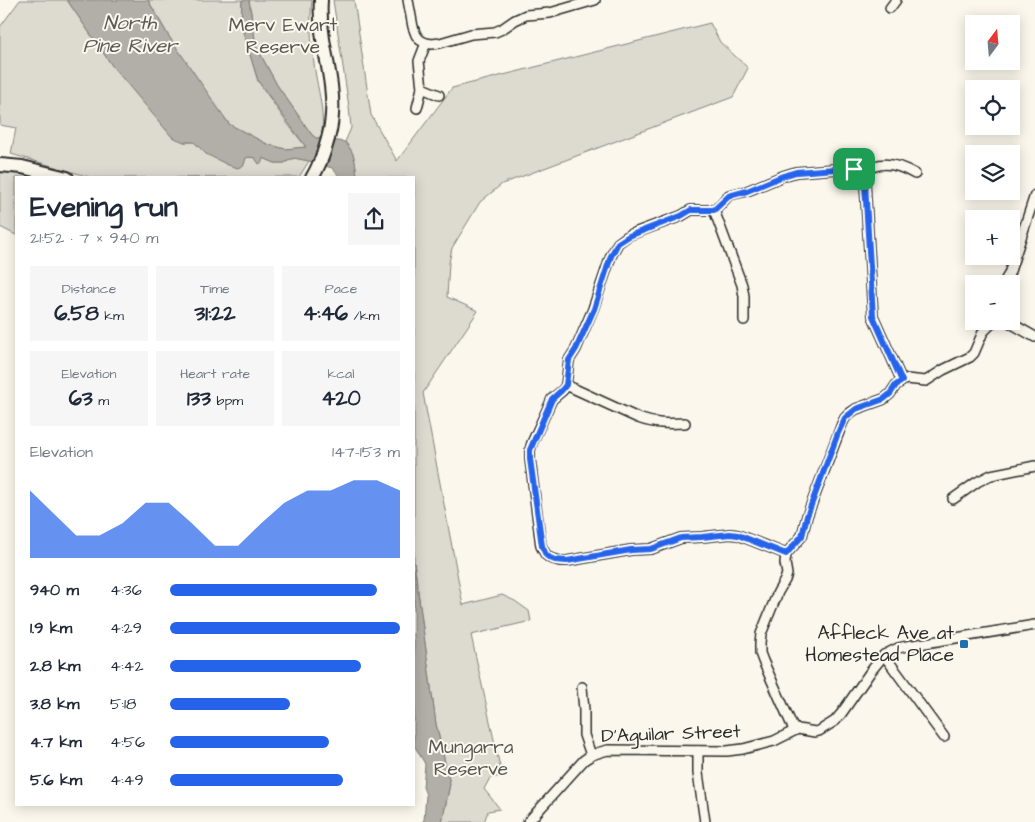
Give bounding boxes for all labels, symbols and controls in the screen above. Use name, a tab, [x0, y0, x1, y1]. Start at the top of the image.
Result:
water label: North Pine River	[83, 9, 179, 60]
park label: Merv Ewart Reserve	[229, 12, 338, 61]
north arrow	[965, 15, 1020, 70]
map controls	[965, 15, 1020, 330]
button: locate	[965, 80, 1020, 135]
button: layers	[965, 145, 1020, 200]
pin	[833, 148, 875, 190]
icon: arrive	[840, 155, 868, 183]
text: Evening run	[30, 188, 178, 227]
button: share	[348, 193, 400, 245]
button: +	[965, 210, 1020, 265]
text: 21:52 · 7 × 940 m	[30, 227, 159, 249]
button: −	[965, 275, 1020, 330]
text: Distance	[62, 279, 116, 299]
text: Time	[200, 279, 230, 299]
text: Pace	[325, 279, 357, 299]
text: 6.58	[54, 299, 99, 328]
text: 31:22	[195, 299, 235, 328]
text: 4:46	[303, 299, 348, 328]
text: km	[99, 306, 124, 326]
text: /km	[348, 306, 379, 326]
text: Elevation	[61, 364, 117, 384]
text: Heart rate	[180, 364, 250, 384]
text: kcal	[328, 364, 354, 384]
text: 63	[69, 384, 93, 413]
text: 133	[187, 384, 211, 413]
text: 420	[321, 384, 361, 413]
text: m	[93, 391, 109, 411]
text: bpm	[211, 391, 243, 411]
text: Elevation	[30, 441, 93, 463]
text: 147–153 m	[332, 441, 400, 463]
text: 940 m	[30, 579, 79, 601]
text: 4:36	[110, 579, 142, 601]
text: 1.9 km	[30, 617, 72, 639]
text: 4:29	[110, 617, 142, 639]
place label: Affleck Ave at Homestead Place	[805, 620, 954, 669]
marker: Affleck Ave at Homestead Place	[958, 638, 970, 650]
text: 2.8 km	[30, 655, 80, 677]
text: 4:42	[110, 655, 144, 677]
text: 3.8 km	[30, 693, 79, 715]
text: 5:18	[110, 693, 136, 715]
street label: D'Aguilar Street	[601, 718, 741, 751]
text: 4.7 km	[30, 731, 82, 753]
text: 4:56	[110, 731, 145, 753]
park label: Mungarra Reserve	[429, 734, 514, 783]
text: 5.6 km	[30, 769, 82, 791]
text: 4:49	[110, 769, 144, 791]

